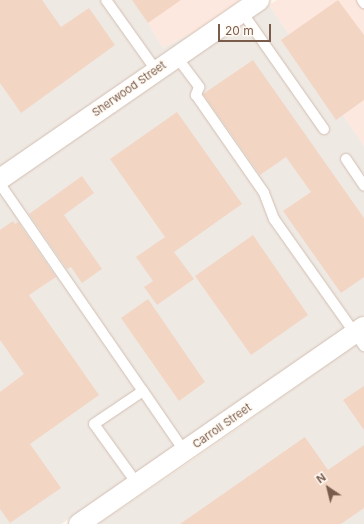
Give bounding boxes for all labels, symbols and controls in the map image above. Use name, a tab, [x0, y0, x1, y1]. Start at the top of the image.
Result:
scale bar	[220, 16, 273, 42]
text: 20 m	[225, 23, 254, 38]
street label: Sherwood Street	[90, 59, 168, 119]
street label: Carroll Street	[190, 401, 254, 451]
north arrow	[308, 468, 348, 508]
text: N	[314, 470, 329, 486]

